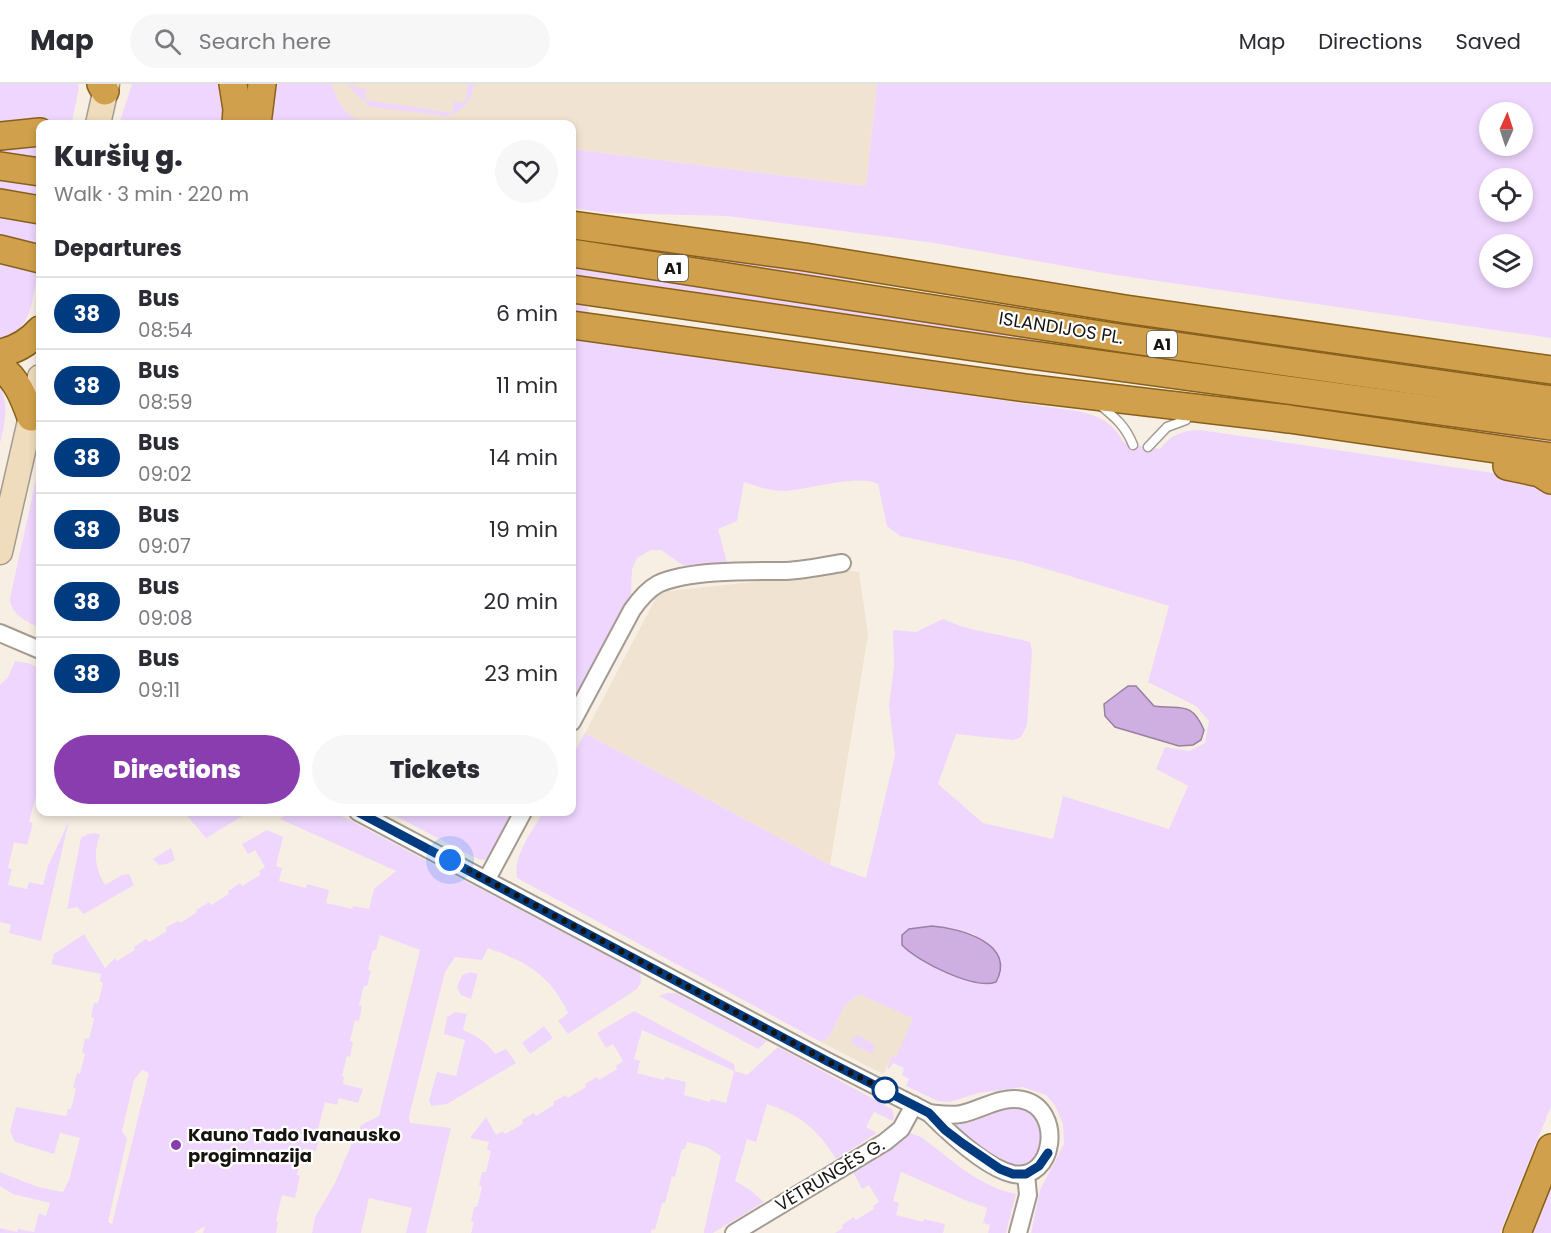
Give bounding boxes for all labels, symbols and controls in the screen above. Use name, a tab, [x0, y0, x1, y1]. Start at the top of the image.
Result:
search box	[130, 14, 550, 68]
text: Map	[30, 21, 94, 60]
icon: search	[151, 25, 184, 58]
text: Search here	[199, 26, 331, 57]
text: Map	[1239, 27, 1285, 56]
text: Directions	[1318, 27, 1422, 56]
text: Saved	[1455, 27, 1521, 56]
north arrow	[1479, 102, 1533, 156]
map controls	[1479, 102, 1533, 288]
text: Kuršių g.	[54, 137, 183, 176]
button: heart	[495, 140, 558, 203]
button: locate	[1479, 168, 1533, 222]
text: Walk · 3 min · 220 m	[54, 180, 249, 208]
text: Departures	[54, 233, 182, 264]
button: layers	[1479, 234, 1533, 288]
road number: A1	[658, 255, 688, 281]
text: Bus	[138, 283, 180, 314]
text: 6 min	[496, 298, 558, 329]
text: 38	[74, 299, 100, 328]
street label: ISLANDIJOS PL.	[997, 305, 1125, 350]
text: 08:54	[138, 316, 193, 344]
road number: A1	[1147, 331, 1177, 357]
text: Bus	[138, 355, 180, 386]
text: 11 min	[496, 370, 558, 401]
text: 38	[74, 371, 100, 400]
text: 08:59	[138, 388, 193, 416]
text: Bus	[138, 427, 180, 458]
text: 14 min	[489, 442, 558, 473]
text: 38	[74, 443, 100, 472]
text: 09:02	[138, 460, 191, 488]
text: Bus	[138, 499, 180, 530]
text: 19 min	[489, 514, 558, 545]
text: 38	[74, 515, 100, 544]
text: 09:07	[138, 532, 191, 560]
text: Bus	[138, 571, 180, 602]
text: 20 min	[484, 586, 558, 617]
text: 38	[74, 587, 100, 616]
text: 09:08	[138, 604, 193, 632]
text: Bus	[138, 643, 180, 674]
text: 23 min	[484, 658, 558, 689]
text: 38	[74, 659, 100, 688]
text: 09:11	[138, 676, 180, 704]
button: Directions	[54, 735, 300, 804]
button: Tickets	[312, 735, 558, 804]
your location	[435, 845, 465, 875]
unlabelled marker	[872, 1077, 898, 1103]
place label: Kauno Tado Ivanausko progimnazija	[188, 1122, 401, 1168]
street label: VĖTRUNGĖS G.	[770, 1132, 889, 1217]
marker: Kauno Tado Ivanausko progimnazija	[169, 1138, 183, 1152]

